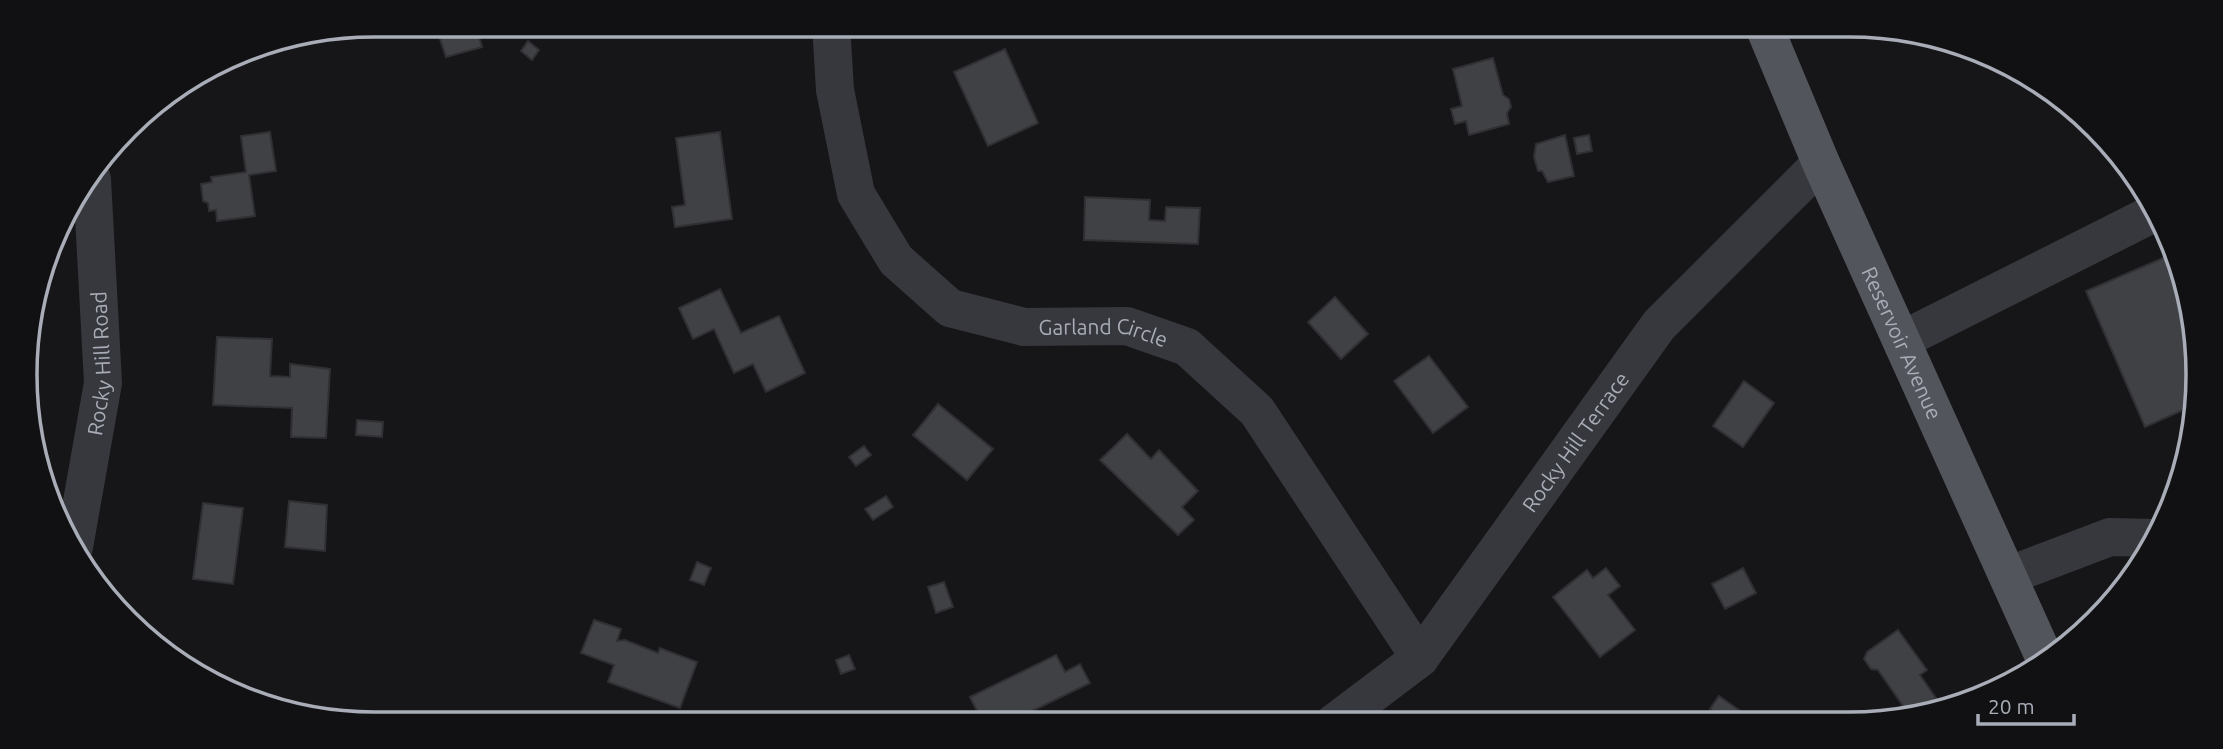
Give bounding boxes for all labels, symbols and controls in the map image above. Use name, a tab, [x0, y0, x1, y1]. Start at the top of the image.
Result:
street label: Reservoir Avenue	[1857, 263, 1947, 423]
street label: Rocky Hill Road	[82, 291, 115, 437]
street label: Garland Circle	[1038, 314, 1171, 351]
street label: Rocky Hill Terrace	[1517, 367, 1634, 516]
scale bar	[1978, 682, 2074, 726]
text: 20 m	[1988, 694, 2035, 718]

